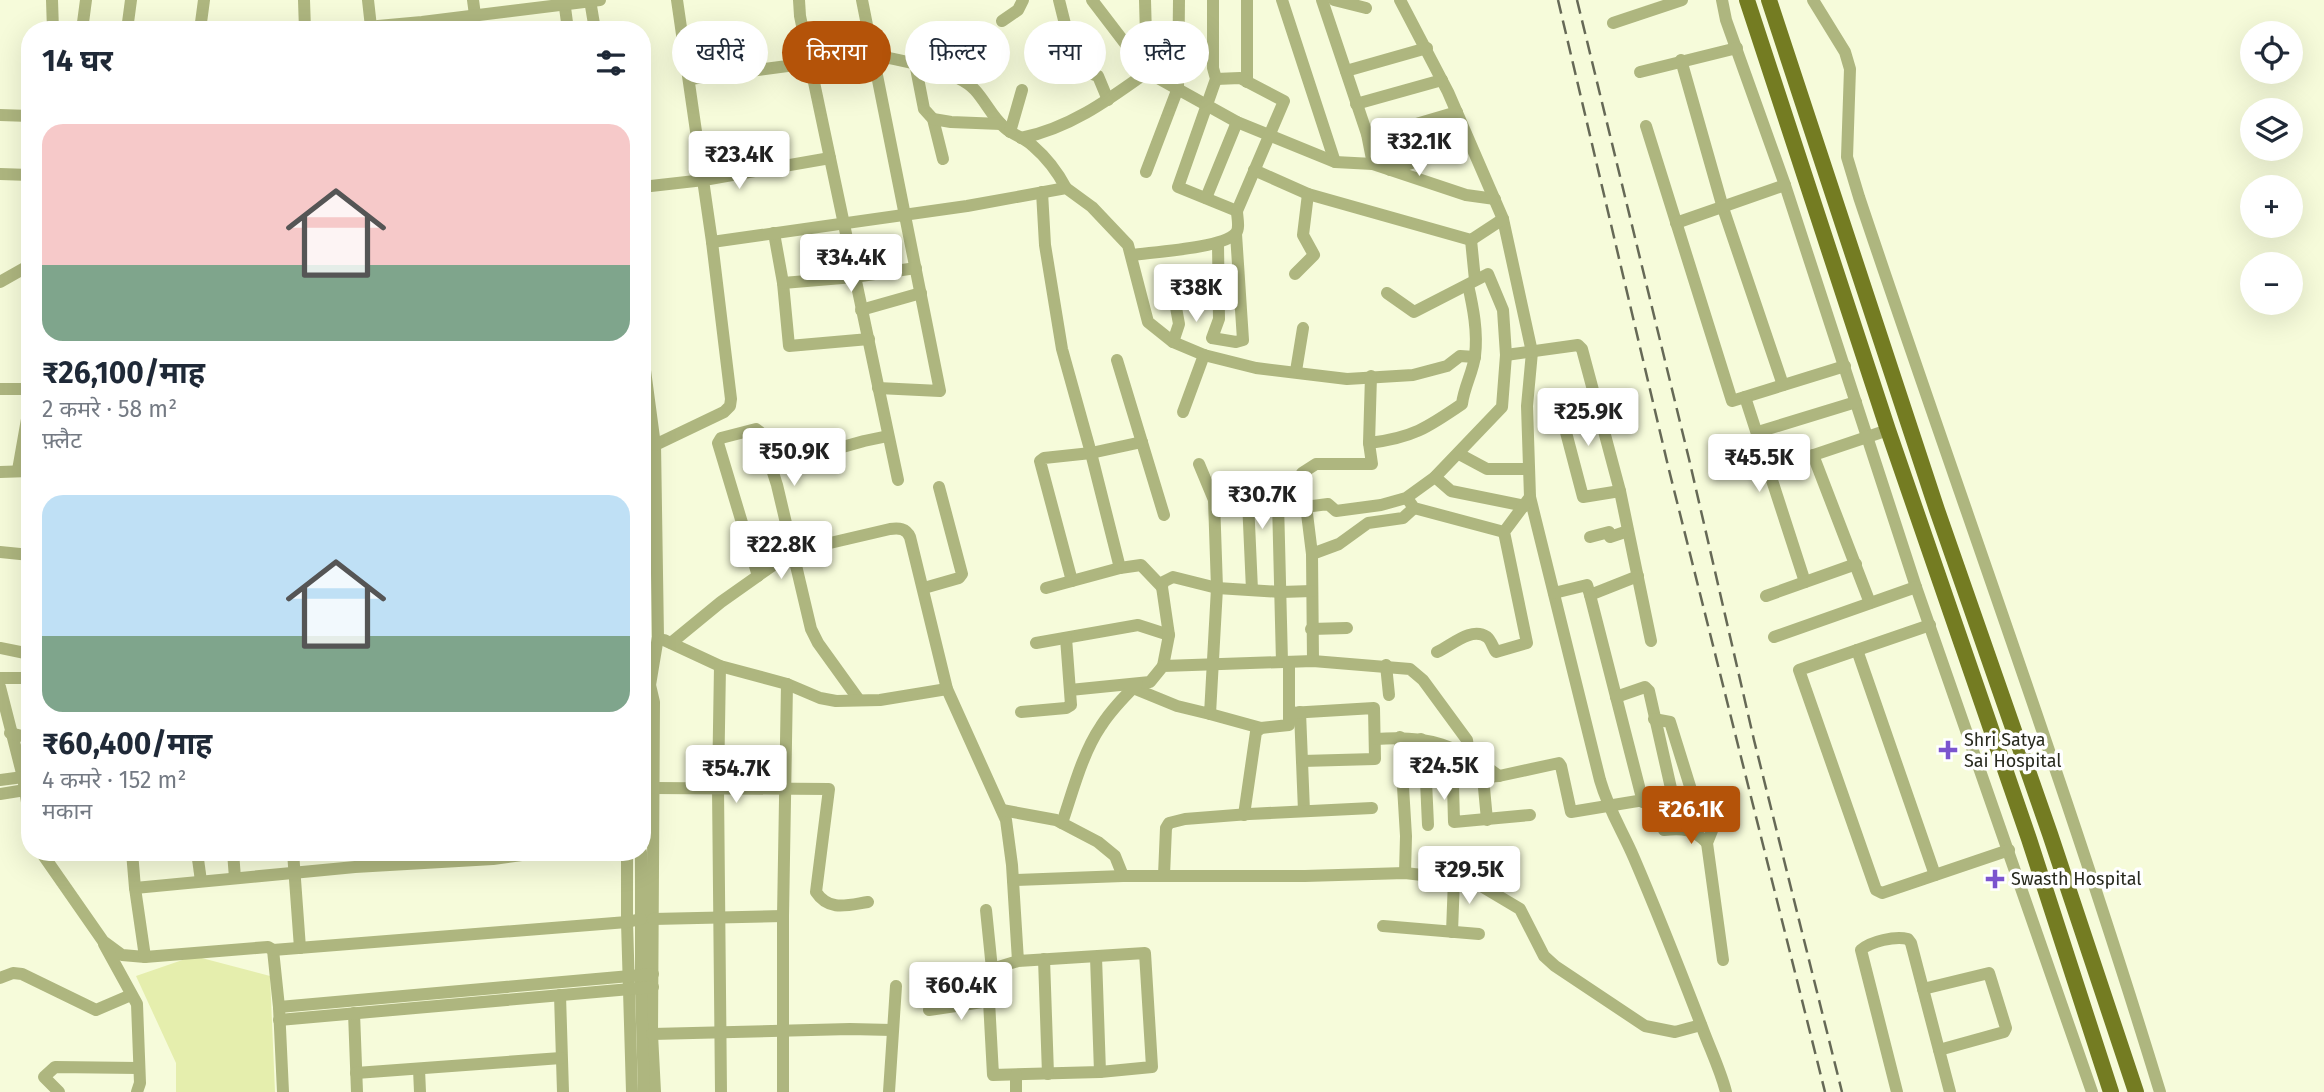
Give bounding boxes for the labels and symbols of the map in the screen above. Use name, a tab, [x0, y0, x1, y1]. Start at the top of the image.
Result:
pin: ₹32.1K	[1362, 118, 1476, 178]
pin: ₹23.4K	[682, 132, 796, 191]
pin: ₹34.4K	[794, 234, 908, 294]
pin: ₹38K	[1155, 264, 1237, 324]
pin: ₹25.9K	[1531, 388, 1645, 448]
pin: ₹50.9K	[737, 428, 851, 488]
pin: ₹45.5K	[1702, 434, 1816, 494]
pin: ₹30.7K	[1205, 472, 1319, 531]
pin: ₹22.8K	[724, 522, 838, 581]
place label: Shri Satya Sai Hospital	[1964, 729, 2062, 772]
marker: Shri Satya Sai Hospital	[1938, 740, 1958, 760]
pin: ₹24.5K	[1387, 742, 1501, 802]
pin: ₹54.7K	[679, 746, 793, 805]
pin: ₹26.1K	[1634, 786, 1748, 846]
pin: ₹29.5K	[1412, 846, 1526, 906]
place label: Swasth Hospital	[2011, 868, 2142, 890]
marker: Swasth Hospital	[1985, 869, 2005, 889]
pin: ₹60.4K	[904, 962, 1018, 1022]

